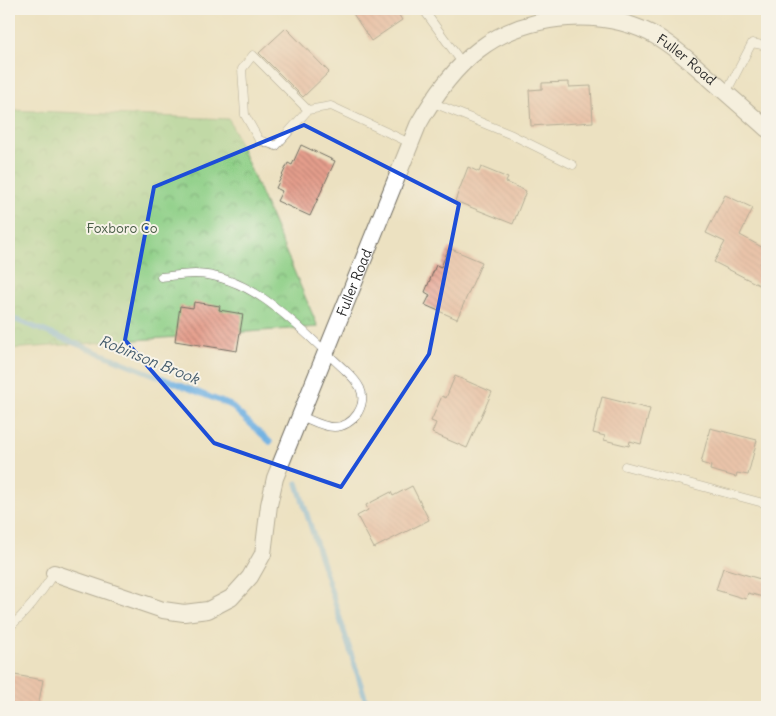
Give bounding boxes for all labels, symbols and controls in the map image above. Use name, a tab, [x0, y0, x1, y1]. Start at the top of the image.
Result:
street label: Fuller Road	[653, 30, 720, 89]
park label: Foxboro Co	[86, 219, 158, 237]
street label: Fuller Road	[332, 246, 376, 319]
water label: Robinson Brook	[96, 331, 203, 389]

